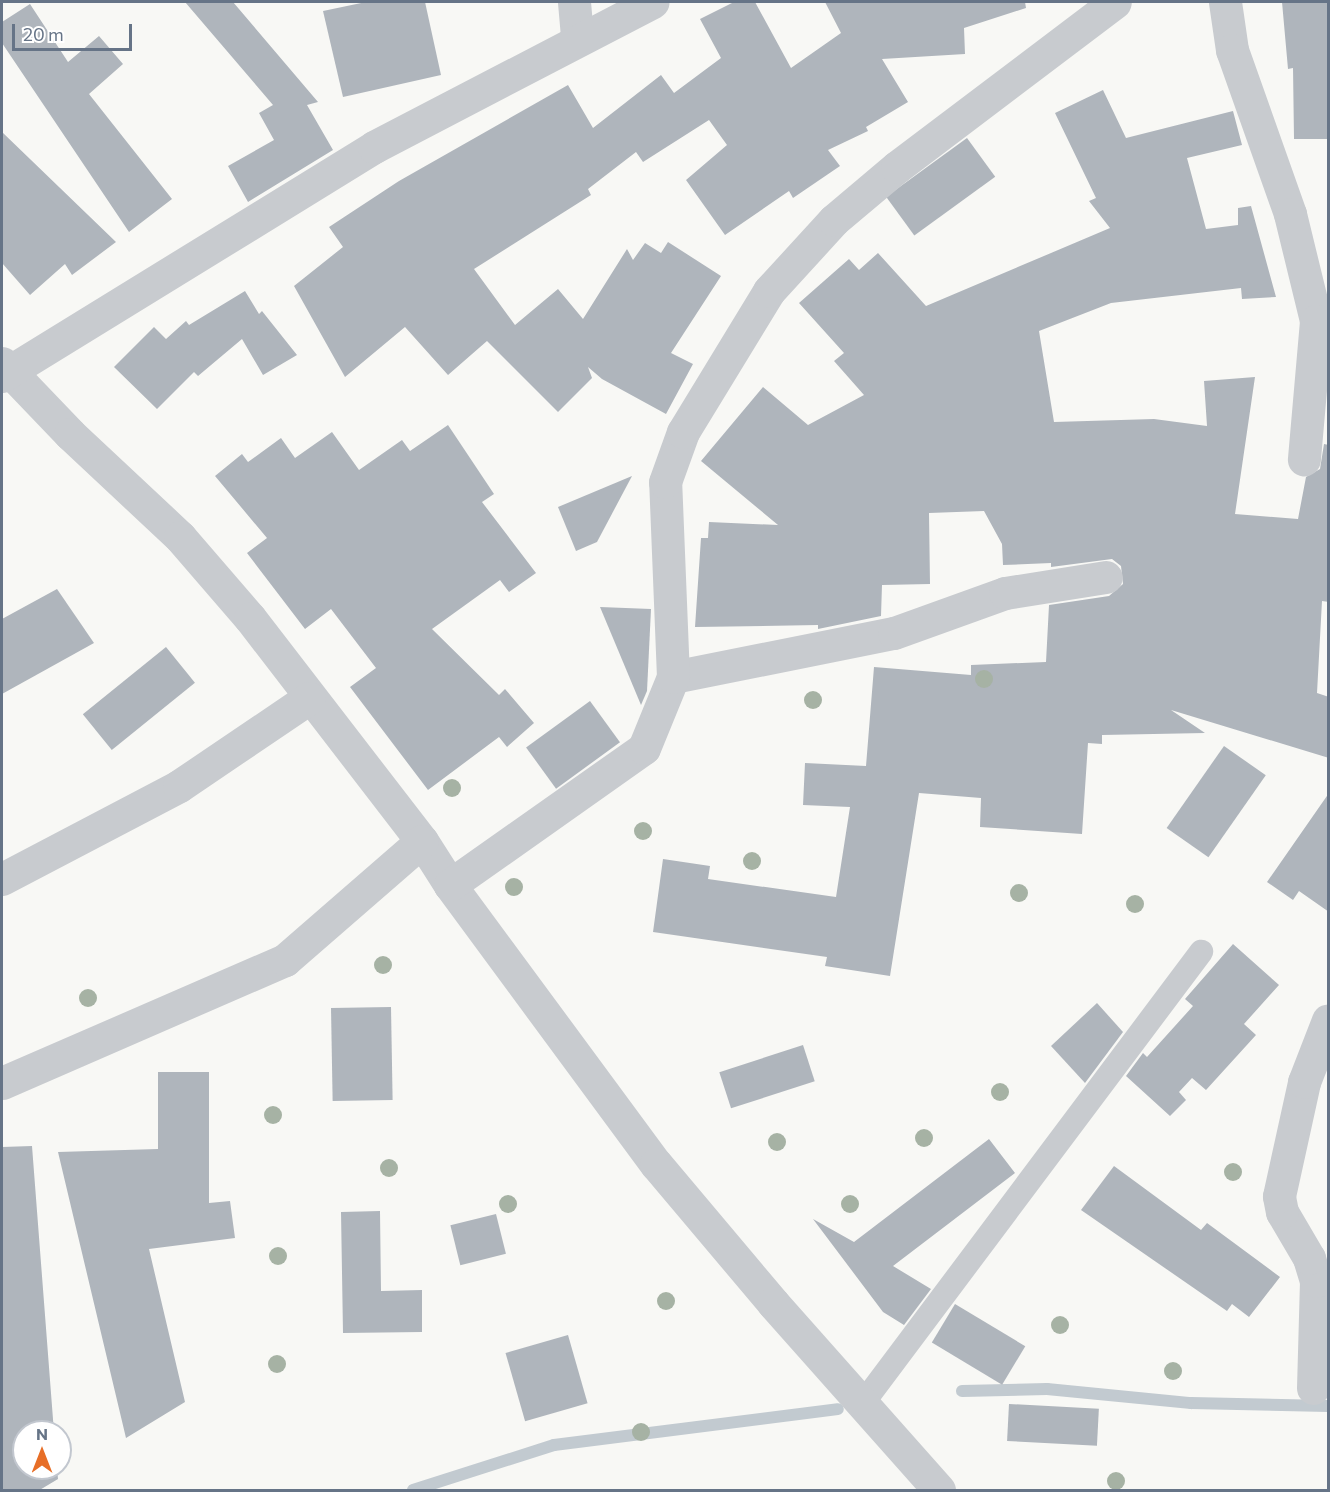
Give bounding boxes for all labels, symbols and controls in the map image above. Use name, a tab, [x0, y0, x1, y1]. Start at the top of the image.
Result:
scale bar	[15, 12, 135, 50]
text: 20 m	[23, 23, 64, 45]
north arrow	[12, 1420, 72, 1480]
text: N	[36, 1424, 48, 1443]

